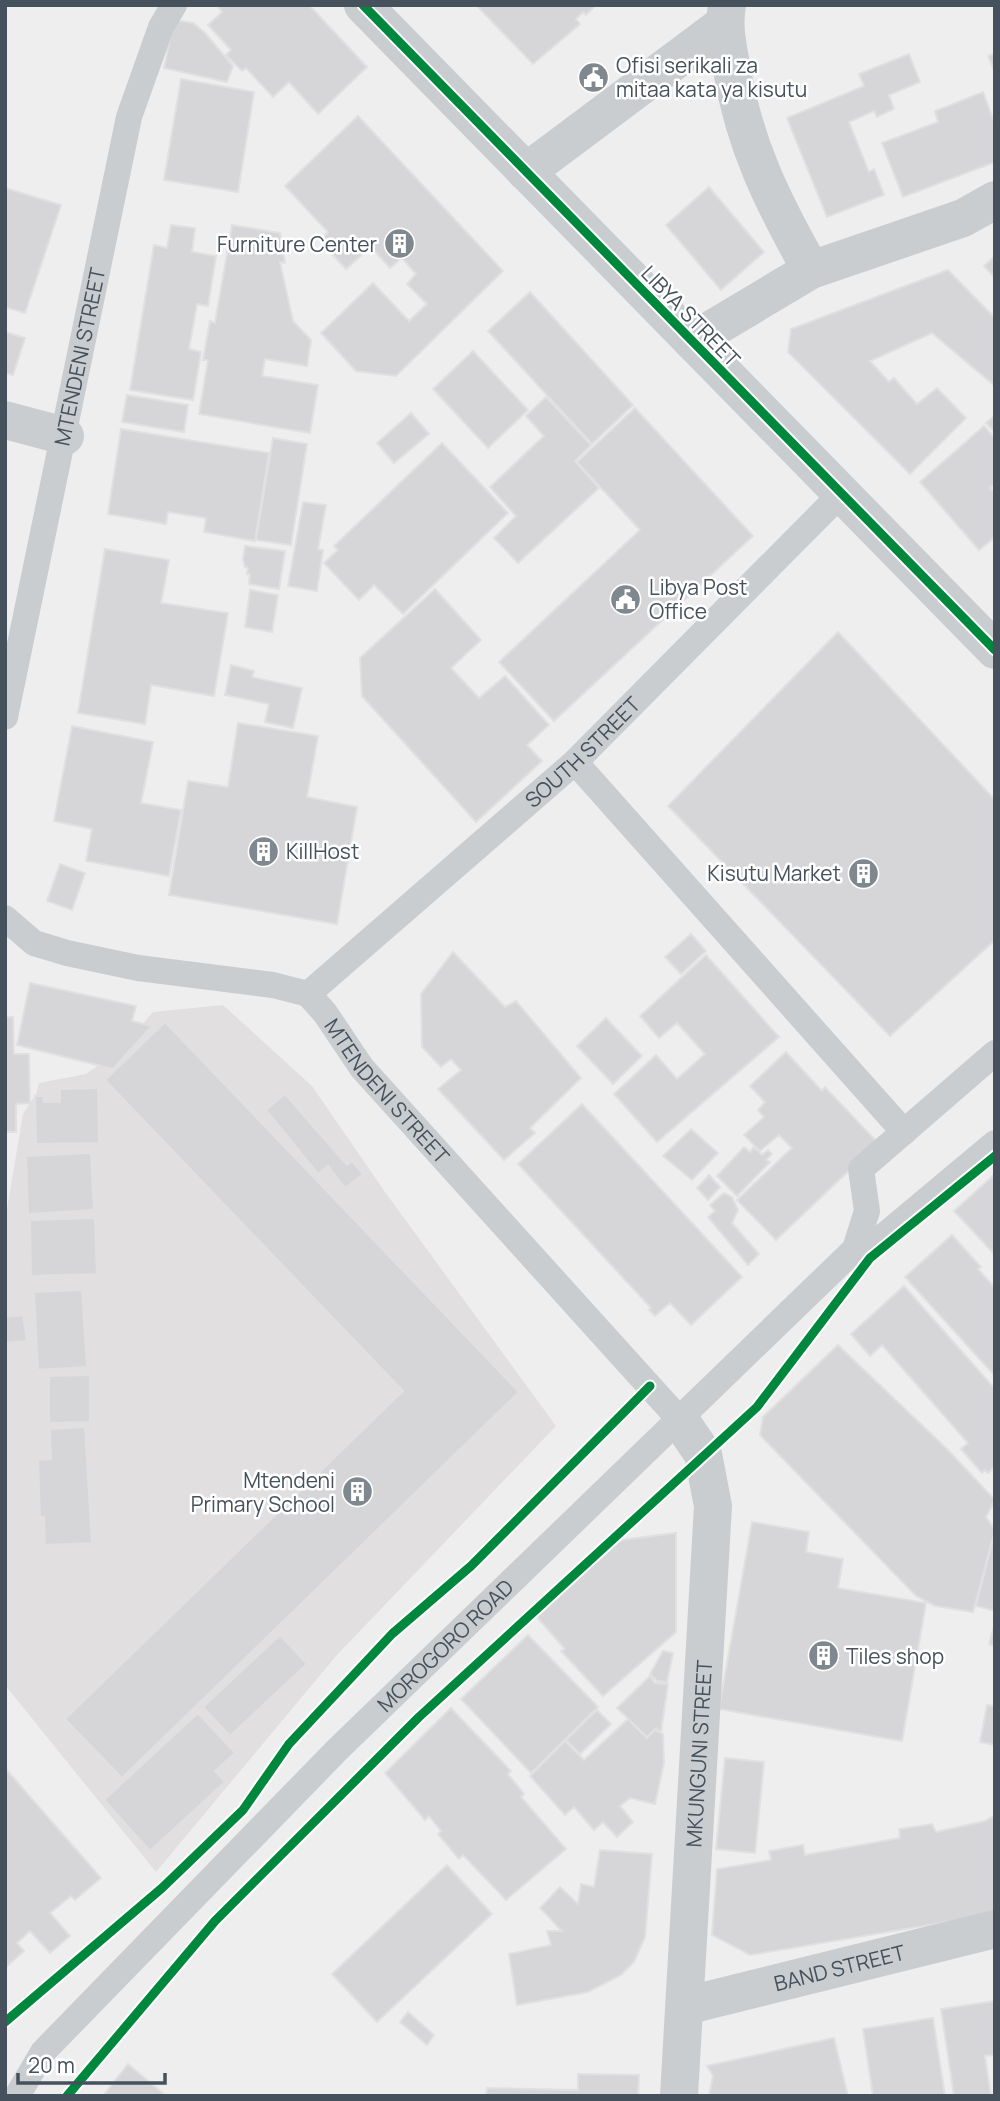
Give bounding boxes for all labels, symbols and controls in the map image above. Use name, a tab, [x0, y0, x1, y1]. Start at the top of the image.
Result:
place label: Ofisi serikali za mitaa kata ya kisutu	[616, 51, 807, 103]
public building icon: Ofisi serikali za mitaa kata ya kisutu	[576, 60, 610, 94]
building icon: Furniture Center	[383, 227, 417, 261]
place label: Furniture Center	[217, 230, 377, 258]
street label: LIBYA STREET	[636, 259, 747, 373]
street label: MTENDENI STREET	[47, 265, 112, 448]
place label: Libya Post Office	[649, 573, 747, 625]
public building icon: Libya Post Office	[609, 582, 643, 616]
street label: SOUTH STREET	[519, 690, 646, 813]
building icon: KillHost	[246, 834, 280, 868]
place label: KillHost	[286, 837, 359, 865]
building icon: Kisutu Market	[847, 856, 881, 890]
place label: Kisutu Market	[707, 859, 841, 887]
street label: MTENDENI STREET	[319, 1013, 456, 1170]
place label: Mtendeni Primary School	[191, 1466, 335, 1518]
building icon: Mtendeni Primary School	[341, 1475, 375, 1509]
street label: MOROGORO ROAD	[371, 1573, 519, 1718]
building icon: Tiles shop	[806, 1639, 840, 1673]
place label: Tiles shop	[846, 1642, 944, 1670]
street label: MKUNGUNI STREET	[679, 1659, 718, 1848]
street label: BAND STREET	[771, 1938, 908, 1997]
scale bar	[18, 2042, 164, 2086]
text: 20 m	[28, 2051, 75, 2079]

